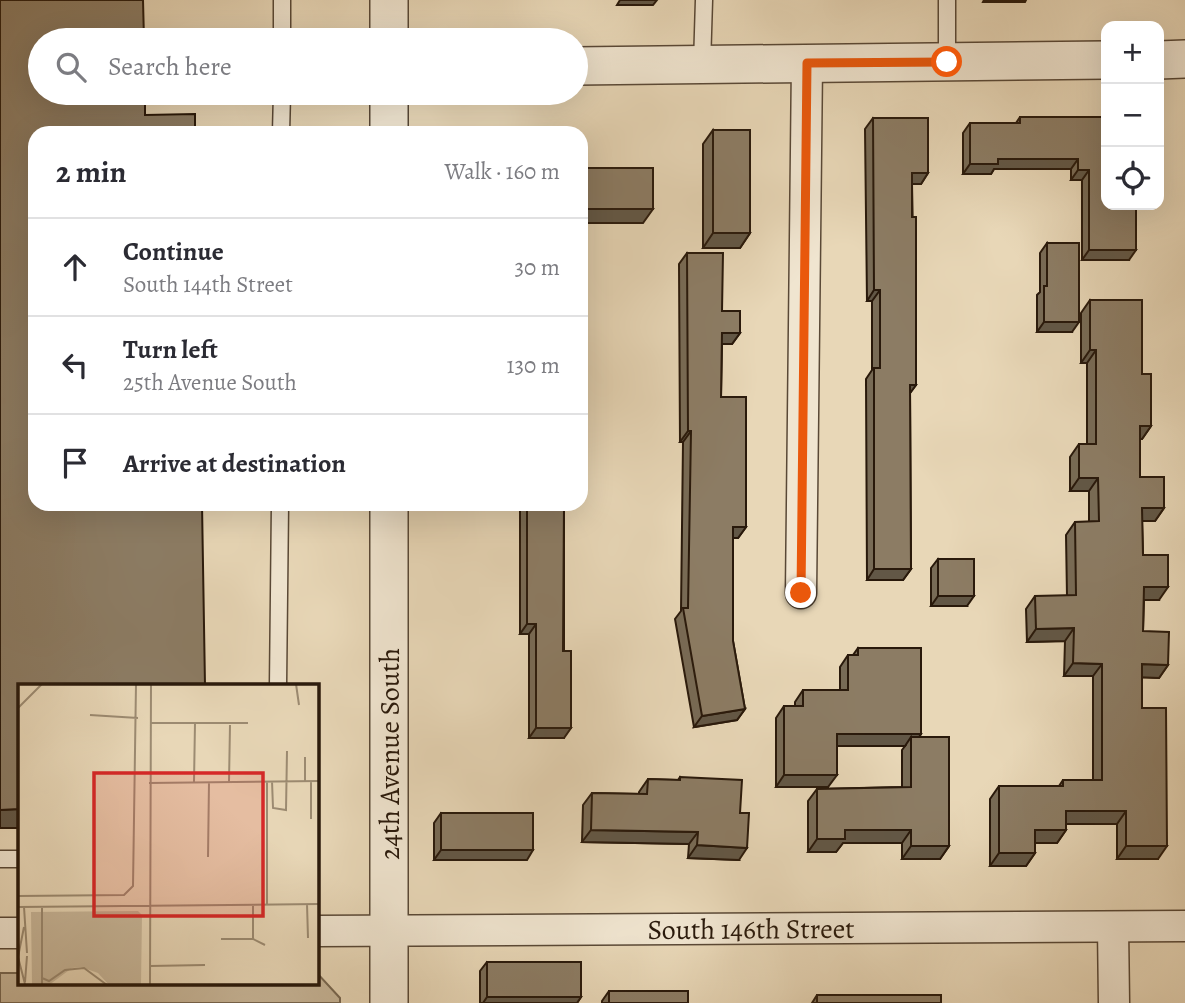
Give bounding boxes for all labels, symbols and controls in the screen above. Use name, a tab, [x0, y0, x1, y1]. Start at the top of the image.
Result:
map controls	[1101, 21, 1164, 210]
button: +	[1101, 21, 1164, 84]
search box	[28, 28, 588, 105]
route start	[931, 46, 962, 77]
icon: search	[52, 48, 90, 86]
text: Search here	[108, 49, 232, 84]
button: −	[1101, 84, 1164, 147]
button: locate	[1101, 147, 1164, 210]
text: 2 min	[56, 152, 126, 192]
text: Walk · 160 m	[445, 156, 560, 187]
text: Continue	[123, 234, 224, 269]
icon: ahead	[56, 248, 94, 286]
text: 30 m	[514, 252, 560, 283]
text: South 144th Street	[123, 269, 293, 300]
text: Turn left	[123, 332, 218, 367]
icon: left	[56, 346, 94, 384]
text: 130 m	[507, 350, 560, 381]
text: 25th Avenue South	[123, 367, 297, 398]
icon: arrive	[56, 444, 94, 482]
text: Arrive at destination	[123, 446, 346, 481]
route end	[785, 577, 816, 608]
street label: 24th Avenue South	[371, 648, 409, 860]
inset map	[18, 684, 318, 986]
street label: South 146th Street	[647, 910, 855, 949]

